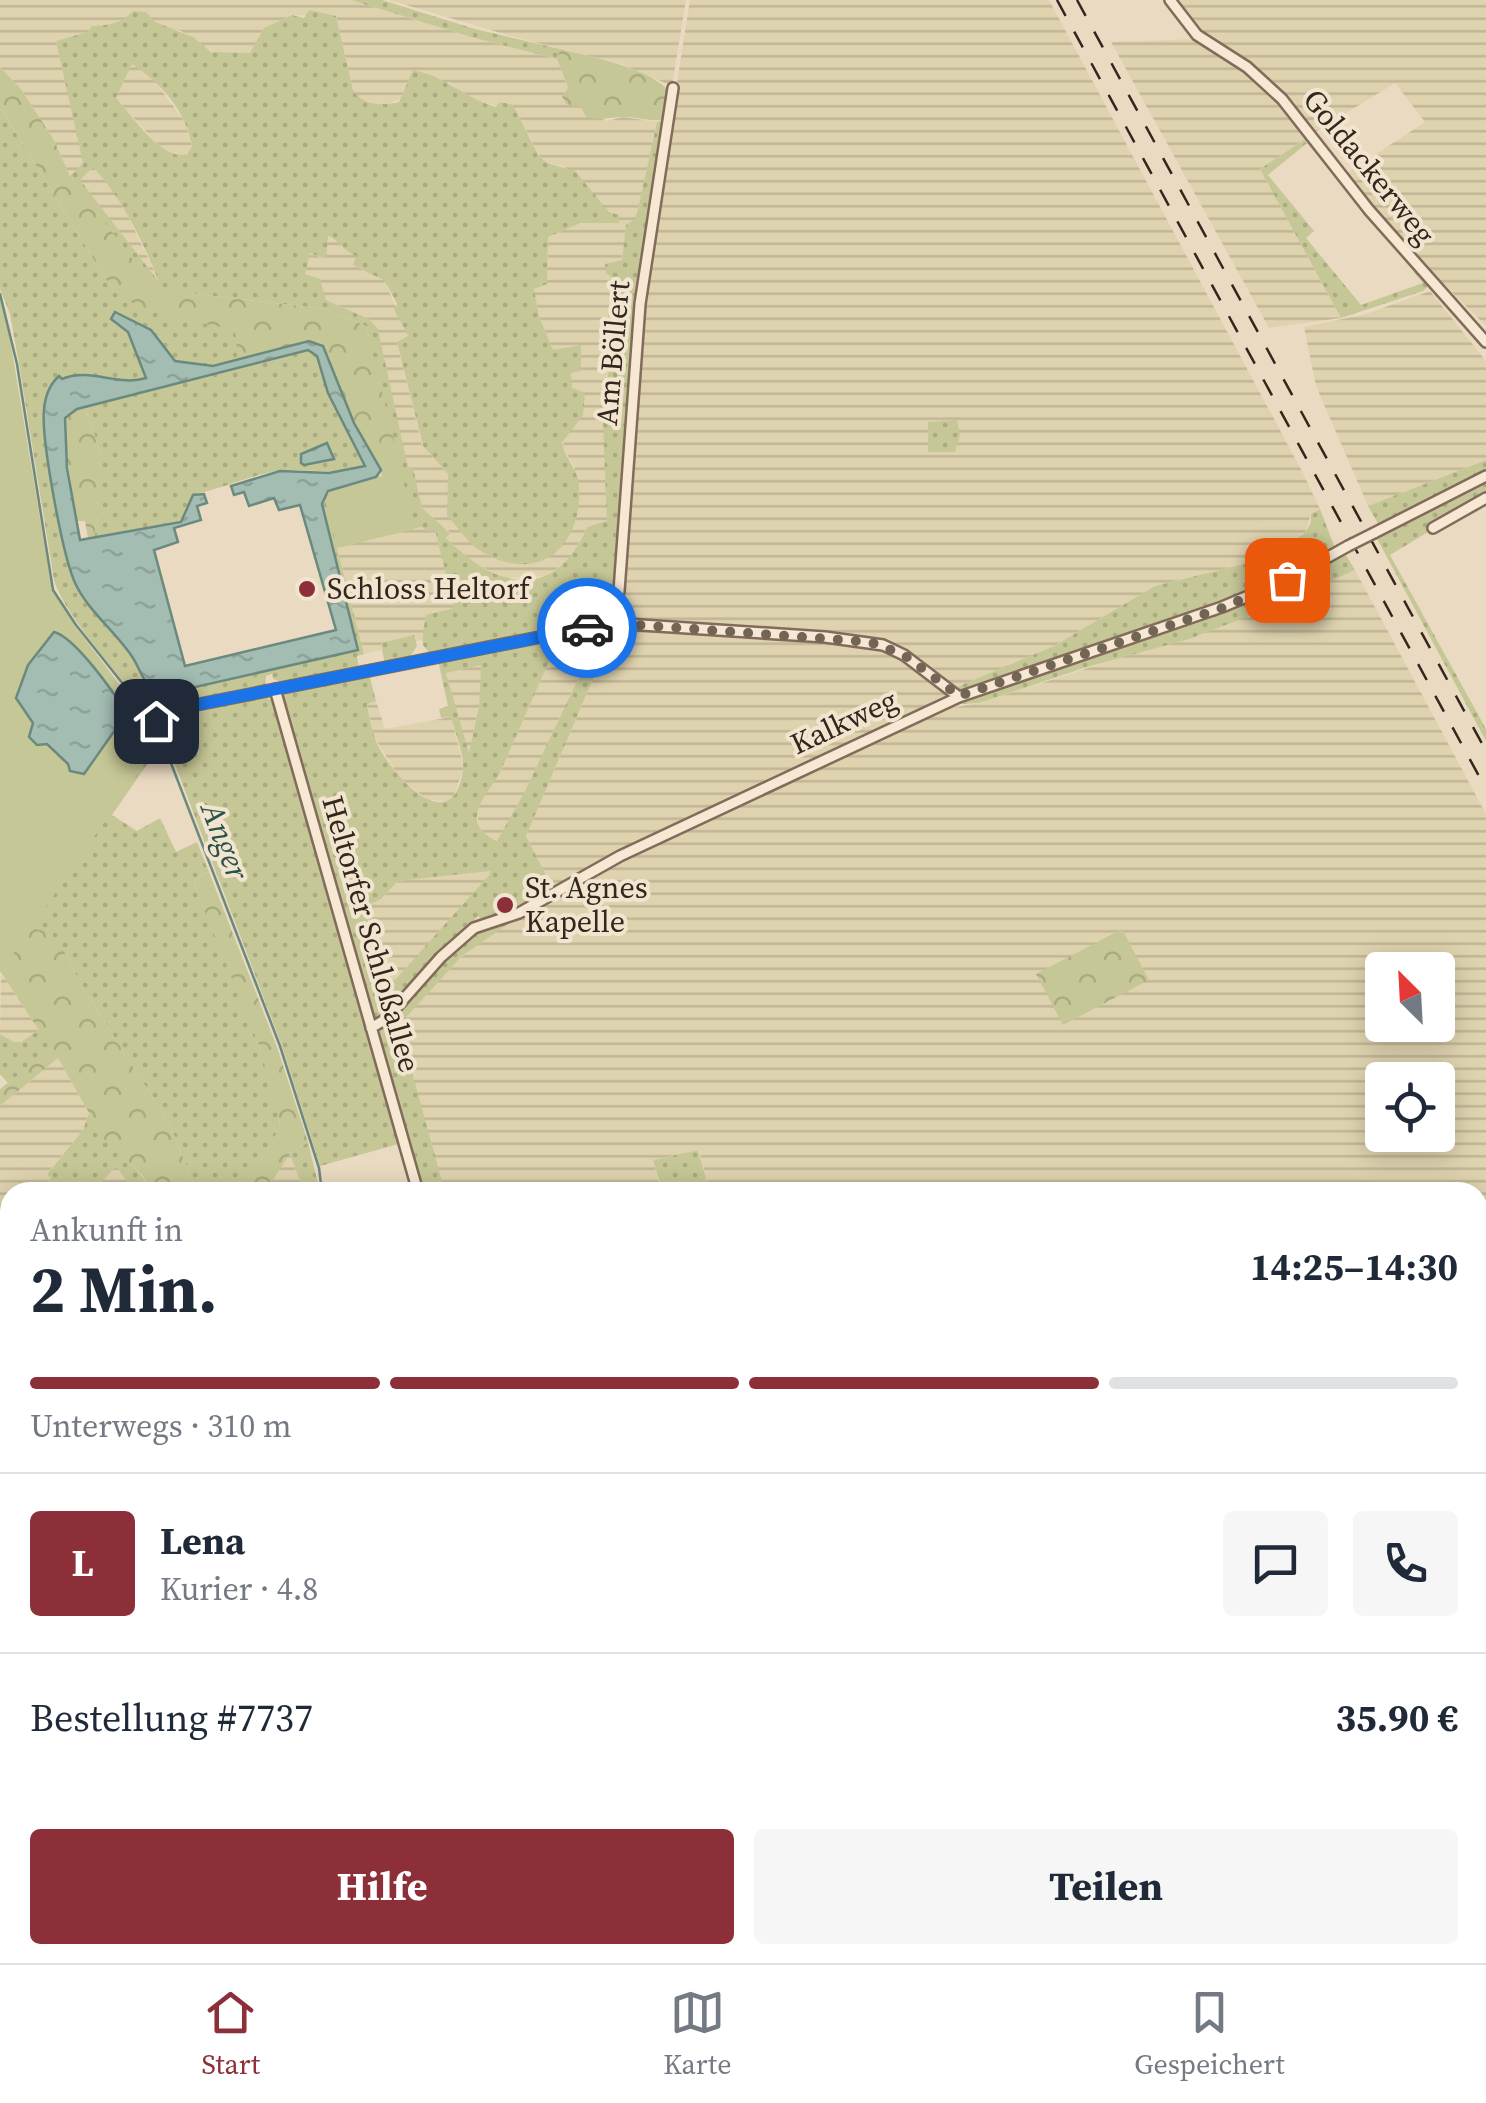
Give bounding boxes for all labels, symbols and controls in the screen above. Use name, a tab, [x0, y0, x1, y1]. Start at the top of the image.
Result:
street label: Goldackerweg	[1294, 80, 1445, 253]
street label: Am Böllert	[586, 279, 639, 427]
pin	[1245, 538, 1330, 623]
icon: bag	[1260, 553, 1315, 608]
place label: Schloss Heltorf	[327, 568, 532, 609]
marker: Schloss Heltorf	[296, 578, 318, 600]
courier	[537, 578, 637, 678]
icon: car	[560, 601, 615, 656]
pin	[114, 679, 199, 764]
street label: Kalkweg	[784, 679, 904, 764]
icon: home	[129, 694, 184, 749]
street label: Heltorfer Schloßallee	[312, 791, 431, 1077]
water label: Anger	[189, 794, 260, 887]
place label: St. Agnes Kapelle	[525, 867, 648, 942]
marker: St. Agnes Kapelle	[494, 894, 516, 916]
north arrow	[1365, 952, 1455, 1042]
map controls	[1365, 952, 1455, 1152]
button: locate	[1365, 1062, 1455, 1152]
text: Ankunft in	[30, 1208, 183, 1252]
text: 14:25–14:30	[1250, 1241, 1458, 1293]
text: 2 Min.	[30, 1245, 217, 1334]
text: Unterwegs · 310 m	[30, 1404, 292, 1448]
button: chat	[1223, 1511, 1328, 1616]
button: phone	[1353, 1511, 1458, 1616]
text: Lena	[160, 1515, 245, 1567]
text: L	[71, 1537, 94, 1589]
text: Kurier · 4.8	[160, 1567, 318, 1611]
text: Bestellung #7737	[30, 1692, 313, 1744]
text: 35.90 €	[1335, 1692, 1458, 1744]
button: Hilfe	[30, 1829, 734, 1944]
button: Teilen	[754, 1829, 1458, 1944]
tab: Start	[201, 1985, 260, 2083]
tab: Karte	[663, 1985, 731, 2083]
tab: Gespeichert	[1134, 1985, 1285, 2083]

